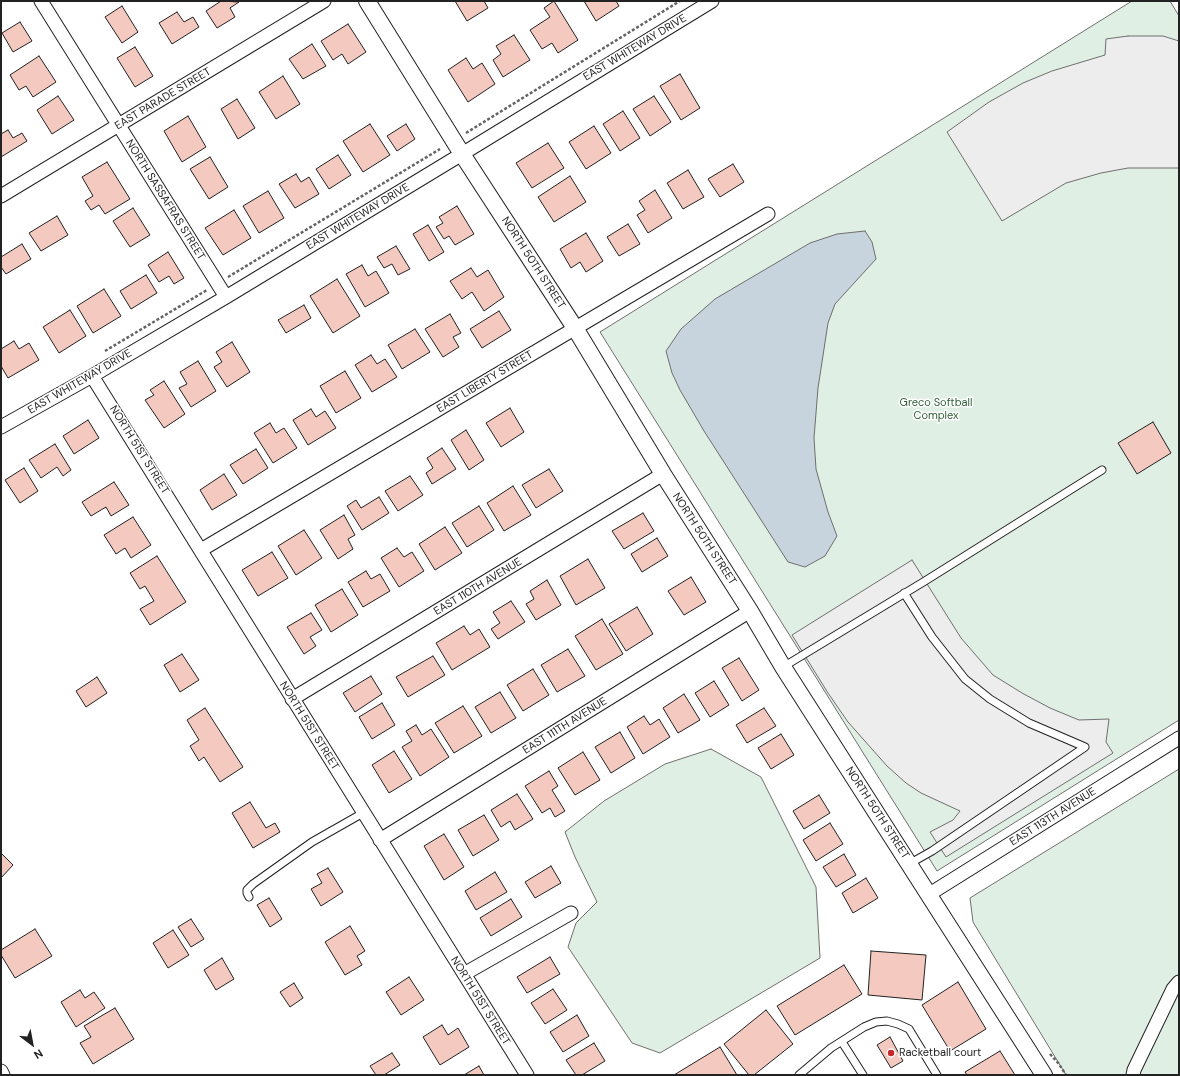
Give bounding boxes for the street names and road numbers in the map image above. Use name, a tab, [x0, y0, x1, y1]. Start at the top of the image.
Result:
street label: EAST WHITEWAY DRIVE	[581, 12, 689, 84]
street label: EAST PARADE STREET	[113, 65, 213, 133]
street label: NORTH SASSAFRAS STREET	[122, 137, 208, 263]
street label: EAST WHITEWAY DRIVE	[304, 181, 412, 253]
street label: NORTH 50TH STREET	[498, 214, 568, 312]
street label: EAST WHITEWAY DRIVE	[26, 347, 134, 417]
street label: EAST LIBERTY STREET	[435, 348, 535, 416]
street label: NORTH 51ST STREET	[106, 403, 172, 497]
street label: NORTH 50TH STREET	[669, 490, 739, 588]
street label: EAST 110TH AVENUE	[432, 556, 524, 618]
street label: NORTH 51ST STREET	[276, 679, 342, 773]
street label: EAST 111TH AVENUE	[521, 695, 609, 757]
street label: NORTH 50TH STREET	[842, 764, 912, 862]
street label: EAST 113TH AVENUE	[1007, 785, 1099, 849]
street label: NORTH 51ST STREET	[447, 954, 513, 1048]

